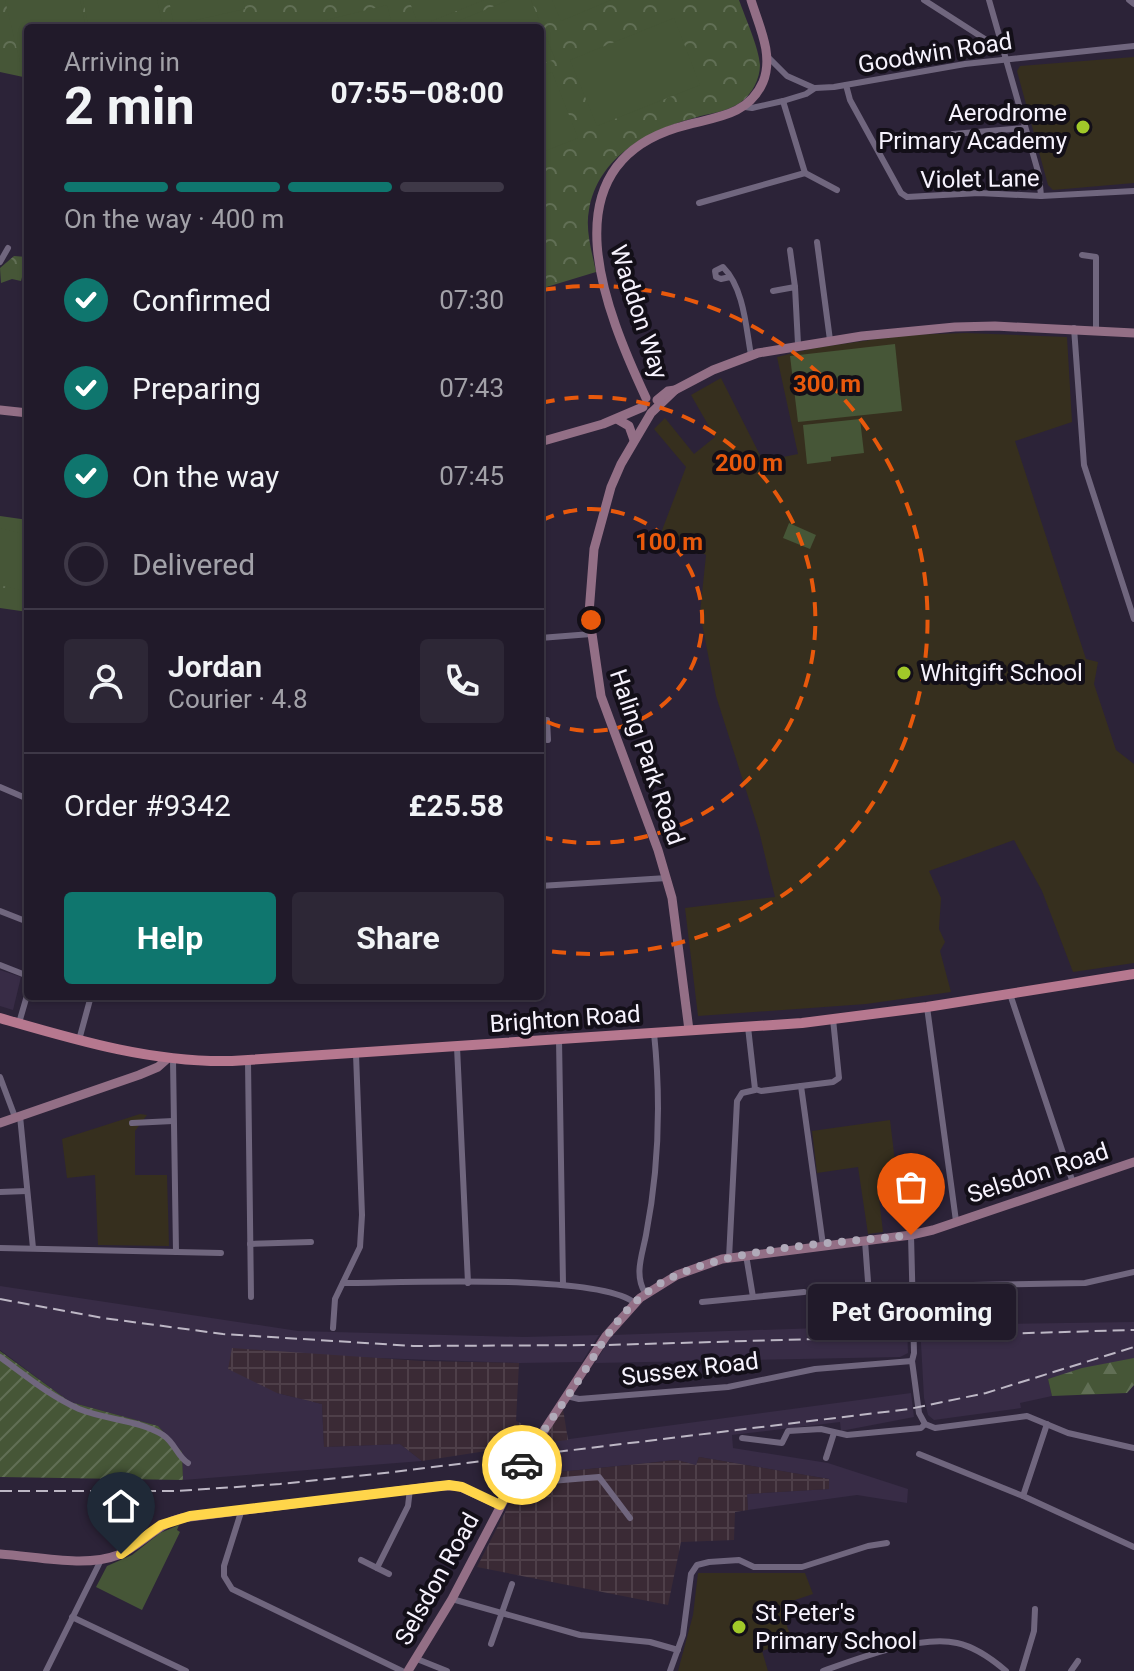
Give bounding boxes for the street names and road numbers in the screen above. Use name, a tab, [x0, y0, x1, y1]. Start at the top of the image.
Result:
street label: Goodwin Road	[856, 27, 1014, 79]
street label: Violet Lane	[920, 164, 1040, 194]
street label: Waddon Way	[604, 242, 674, 383]
street label: Haling Park Road	[604, 665, 690, 849]
street label: Brighton Road	[489, 1000, 641, 1038]
street label: Selsdon Road	[964, 1137, 1112, 1209]
street label: Sussex Road	[620, 1347, 760, 1391]
street label: Selsdon Road	[389, 1508, 485, 1650]

